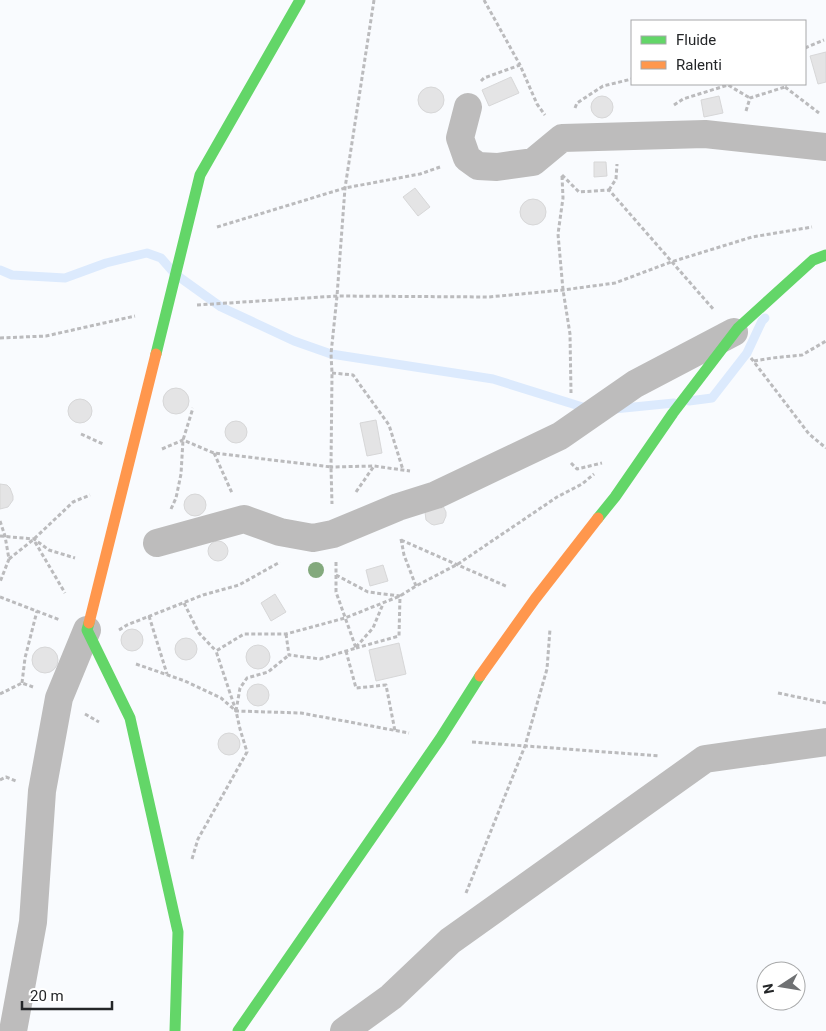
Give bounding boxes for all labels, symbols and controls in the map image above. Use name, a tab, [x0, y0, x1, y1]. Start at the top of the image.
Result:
legend	[631, 20, 806, 85]
text: Fluide	[676, 31, 716, 49]
text: Ralenti	[676, 56, 722, 74]
north arrow	[756, 961, 806, 1011]
scale bar	[22, 978, 112, 1010]
text: N	[759, 982, 777, 995]
text: 20 m	[30, 987, 64, 1005]

